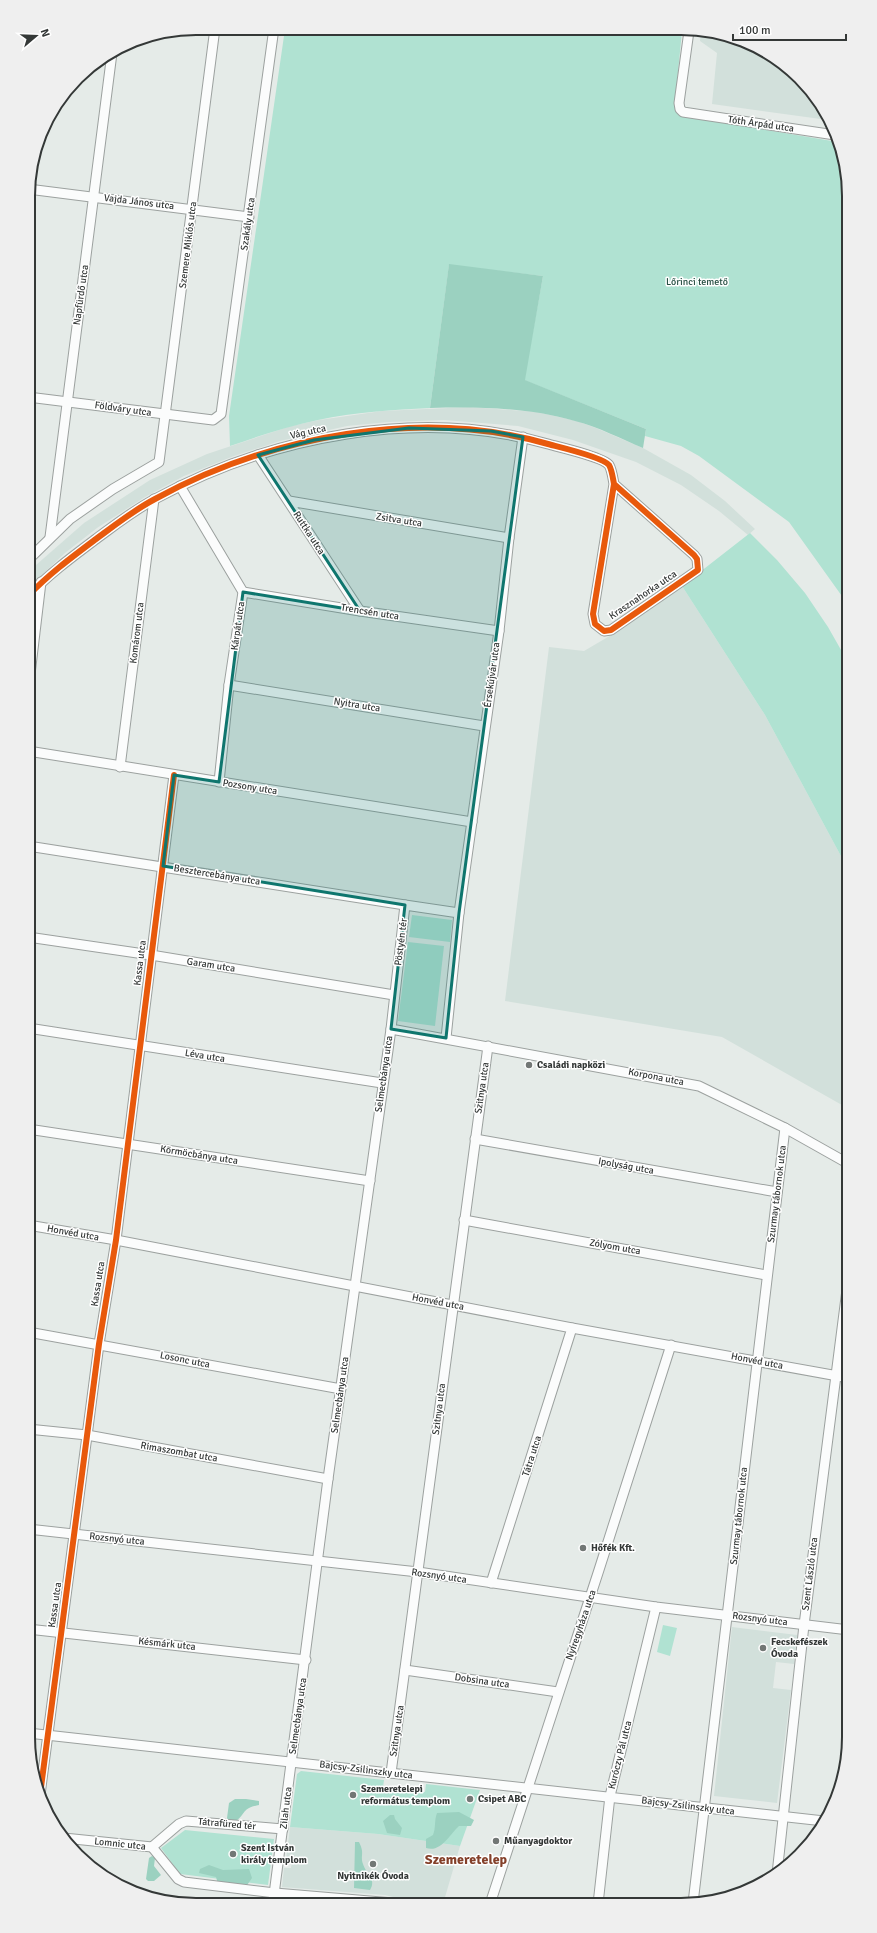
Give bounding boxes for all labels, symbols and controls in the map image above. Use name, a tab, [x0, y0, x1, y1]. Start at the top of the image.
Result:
north arrow	[16, 16, 56, 56]
scale bar	[733, 16, 846, 42]
text: 100 m	[739, 23, 771, 38]
text: N	[38, 27, 52, 39]
street label: Tóth Árpád utca	[727, 112, 795, 135]
street label: Vajda János utca	[103, 192, 175, 212]
street label: Szakály utca	[238, 197, 258, 251]
street label: Szemere Miklós utca	[177, 201, 199, 289]
street label: Napfürdő utca	[71, 264, 91, 326]
park label: Lőrinci temető	[666, 276, 728, 288]
street label: Földváry utca	[94, 399, 152, 419]
street label: Vág utca	[289, 422, 327, 442]
street label: Ruttka utca	[291, 509, 327, 557]
street label: Zsitva utca	[375, 510, 423, 530]
street label: Krasznahorka utca	[607, 568, 679, 622]
street label: Kárpát utca	[229, 601, 247, 651]
street label: Trencsén utca	[340, 601, 400, 623]
street label: Komárom utca	[127, 602, 147, 664]
street label: Érsekújvár utca	[480, 641, 503, 708]
street label: Nyitra utca	[333, 695, 381, 715]
street label: Pozsony utca	[222, 777, 278, 797]
street label: Besztercebánya utca	[173, 862, 261, 888]
street label: Pöstyén tér	[392, 917, 410, 966]
street label: Kassa utca	[131, 940, 149, 986]
street label: Garam utca	[186, 955, 236, 975]
street label: Selmecbánya utca	[373, 1035, 395, 1113]
street label: Léva utca	[184, 1047, 226, 1065]
place label: Családi napközi	[537, 1059, 605, 1071]
marker: Családi napközi	[524, 1060, 534, 1070]
street label: Szitnya utca	[472, 1061, 492, 1115]
street label: Korpona utca	[627, 1066, 685, 1088]
street label: Körmöcbánya utca	[159, 1143, 239, 1167]
street label: Szurmay tábornok utca	[765, 1145, 789, 1243]
street label: Ipolyság utca	[597, 1155, 655, 1177]
street label: Honvéd utca	[46, 1223, 100, 1243]
street label: Zólyom utca	[588, 1237, 642, 1257]
street label: Kassa utca	[88, 1260, 108, 1308]
street label: Honvéd utca	[411, 1291, 465, 1313]
street label: Losonc utca	[159, 1349, 211, 1371]
street label: Honvéd utca	[730, 1350, 784, 1372]
street label: Selmecbánya utca	[329, 1356, 351, 1434]
street label: Szitnya utca	[430, 1383, 448, 1435]
street label: Tátra utca	[520, 1434, 544, 1478]
street label: Rimaszombat utca	[139, 1439, 219, 1465]
street label: Szurmay tábornok utca	[728, 1467, 750, 1565]
street label: Rozsnyó utca	[89, 1530, 145, 1548]
street label: Szent László utca	[800, 1537, 820, 1611]
place label: Hőfék Kft.	[591, 1542, 635, 1554]
marker: Hőfék Kft.	[578, 1543, 588, 1553]
street label: Rozsnyó utca	[411, 1566, 467, 1586]
street label: Kassa utca	[46, 1582, 64, 1628]
street label: Nyíregyháza utca	[563, 1588, 599, 1662]
street label: Rozsnyó utca	[732, 1610, 788, 1628]
street label: Késmárk utca	[138, 1635, 196, 1653]
place label: Fecskefészek Óvoda	[771, 1636, 829, 1660]
marker: Fecskefészek Óvoda	[758, 1643, 768, 1653]
street label: Dobsina utca	[454, 1671, 510, 1691]
street label: Selmecbánya utca	[287, 1677, 309, 1755]
street label: Szitnya utca	[387, 1704, 407, 1758]
street label: Kuróczy Pál utca	[606, 1719, 634, 1791]
street label: Bajcsy-Zsilinszky utca	[319, 1758, 413, 1782]
place label: Szemeretelepi református templom	[361, 1783, 450, 1807]
street label: Zilah utca	[277, 1786, 295, 1830]
marker: Szemeretelepi református templom	[348, 1790, 358, 1800]
place label: Csipet ABC	[478, 1793, 526, 1805]
marker: Csipet ABC	[465, 1794, 475, 1804]
street label: Bajcsy-Zsilinszky utca	[641, 1794, 735, 1818]
street label: Tátrafüred tér	[197, 1815, 257, 1833]
street label: Lomnic utca	[94, 1835, 146, 1853]
place label: Műanyagdoktor	[504, 1835, 572, 1847]
marker: Műanyagdoktor	[491, 1836, 501, 1846]
place label: Szent István király templom	[241, 1842, 307, 1866]
marker: Szent István király templom	[228, 1849, 238, 1859]
district label: Szemeretelep	[425, 1851, 508, 1868]
marker: Nyitnikék Óvoda	[368, 1859, 378, 1869]
place label: Nyitnikék Óvoda	[337, 1869, 409, 1882]

